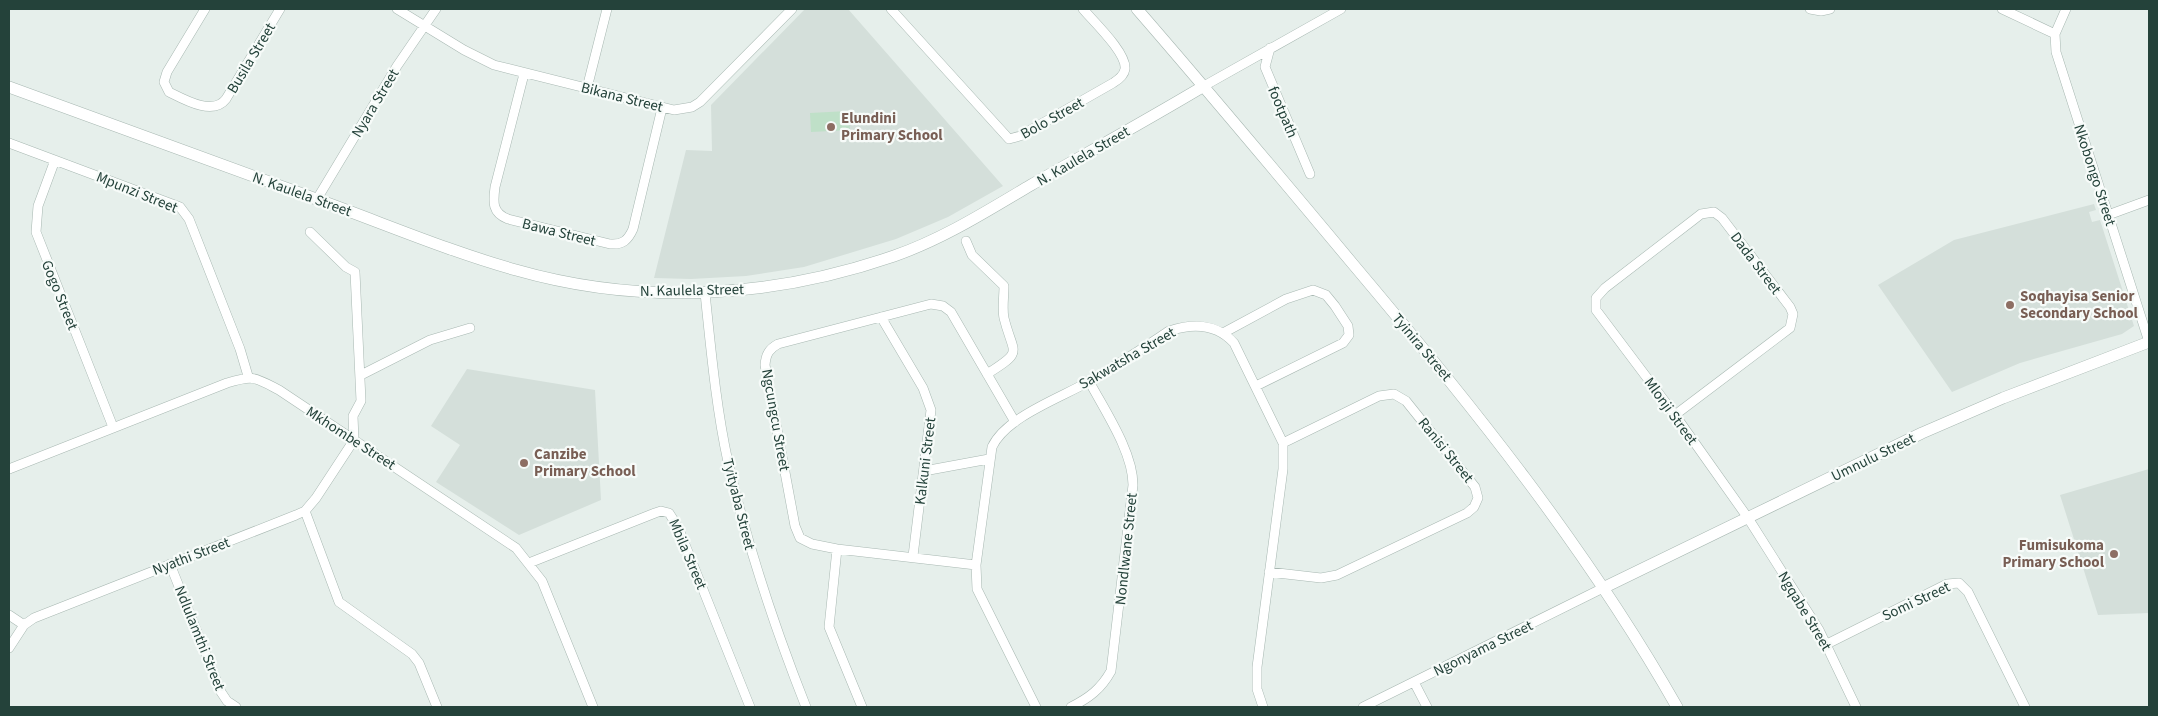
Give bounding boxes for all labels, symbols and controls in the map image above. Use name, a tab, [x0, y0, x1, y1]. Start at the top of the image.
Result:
street label: Busila Street	[222, 19, 281, 97]
street label: Nyara Street	[347, 65, 404, 142]
street label: Bikana Street	[579, 77, 665, 118]
street label: footpath	[1262, 83, 1303, 141]
street label: Bolo Street	[1017, 92, 1088, 144]
place label: Elundini Primary School	[841, 108, 943, 146]
marker: Elundini Primary School	[825, 121, 837, 133]
street label: N. Kaulela Street	[1033, 121, 1134, 192]
street label: Nkobongo Street	[2068, 122, 2121, 229]
street label: Mpunzi Street	[93, 167, 181, 218]
street label: N. Kaulela Street	[249, 167, 354, 222]
street label: Bawa Street	[520, 213, 598, 252]
street label: Dada Street	[1725, 228, 1786, 299]
street label: Gogo Street	[36, 257, 83, 333]
street label: N. Kaulela Street	[640, 279, 744, 302]
place label: Soqhayisa Senior Secondary School	[2020, 286, 2139, 324]
marker: Soqhayisa Senior Secondary School	[2004, 299, 2016, 311]
street label: Tyinira Street	[1387, 309, 1456, 386]
street label: Sakwatsha Street	[1075, 322, 1179, 395]
street label: Ngcungcu Street	[756, 367, 795, 473]
street label: Mlonji Street	[1639, 373, 1702, 449]
street label: Mkhombe Street	[302, 401, 400, 475]
street label: Ranisi Street	[1413, 413, 1478, 487]
street label: Kalkuni Street	[910, 416, 941, 506]
street label: Umnulu Street	[1828, 428, 1919, 487]
place label: Canzibe Primary School	[534, 444, 636, 482]
street label: Tyityaba Street	[717, 456, 760, 552]
marker: Canzibe Primary School	[518, 457, 530, 469]
street label: Nondlwane Street	[1110, 492, 1143, 606]
street label: Mbila Street	[663, 516, 712, 593]
street label: Nyathi Street	[149, 532, 233, 581]
place label: Fumisukoma Primary School	[2002, 535, 2105, 573]
marker: Fumisukoma Primary School	[2108, 548, 2120, 560]
street label: Ngqabe Street	[1773, 568, 1837, 655]
street label: Somi Street	[1879, 577, 1954, 626]
street label: Ndlulamthi Street	[169, 583, 230, 694]
street label: Ngonyama Street	[1430, 615, 1536, 682]

